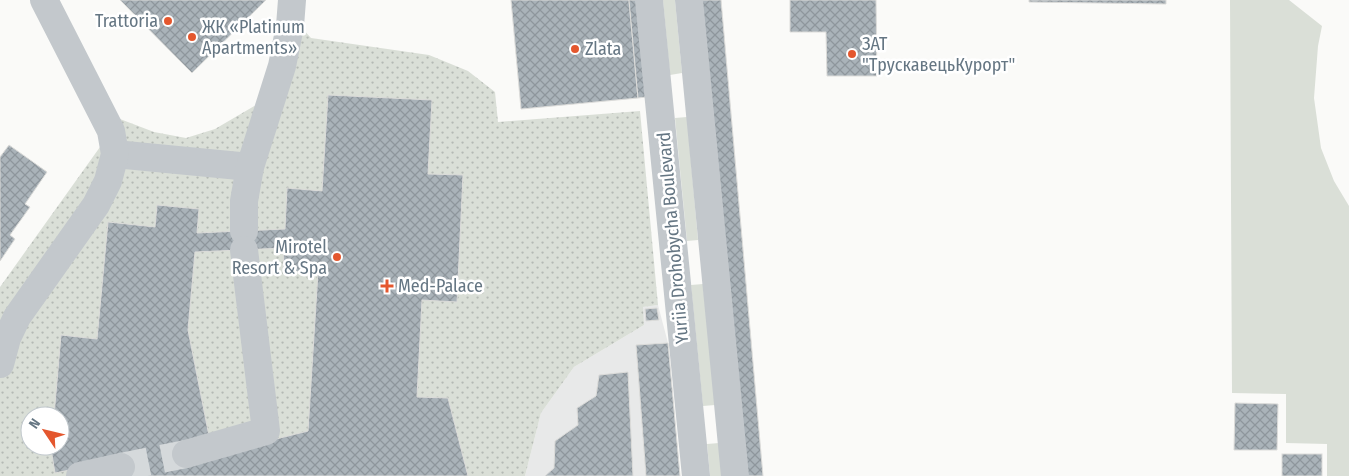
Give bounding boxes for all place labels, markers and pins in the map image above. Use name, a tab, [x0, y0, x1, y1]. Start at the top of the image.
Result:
place label: Trattoria	[95, 10, 158, 32]
marker: Trattoria	[162, 15, 174, 27]
place label: ЖК «Platinum Apartments»	[202, 16, 305, 59]
marker: ЖК «Platinum Apartments»	[186, 31, 198, 43]
place label: ЗАТ "ТрускавецьКурорт"	[862, 33, 1015, 76]
place label: Zlata	[585, 38, 621, 60]
marker: Zlata	[569, 43, 581, 55]
marker: ЗАТ "ТрускавецьКурорт"	[846, 48, 858, 60]
place label: Mirotel Resort & Spa	[232, 236, 327, 279]
marker: Mirotel Resort & Spa	[331, 251, 343, 263]
place label: Med-Palace	[398, 275, 483, 297]
marker: Med-Palace	[380, 279, 394, 293]

